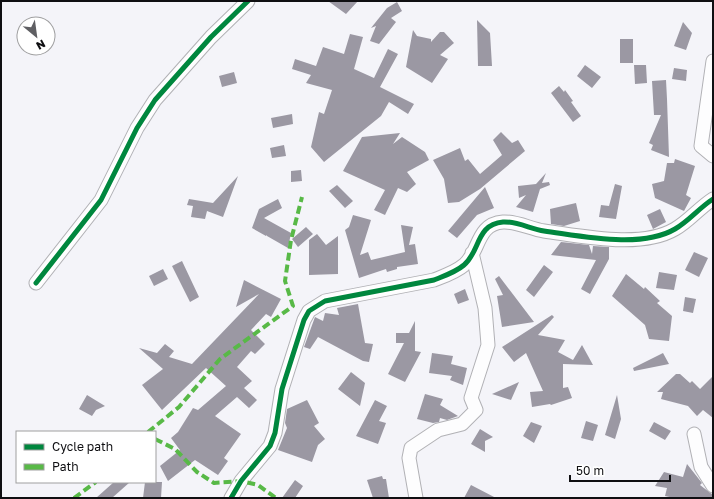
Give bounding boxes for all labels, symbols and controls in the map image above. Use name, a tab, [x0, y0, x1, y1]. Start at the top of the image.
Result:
north arrow	[16, 16, 56, 56]
text: N	[34, 37, 48, 53]
legend	[16, 431, 156, 483]
text: Cycle path	[52, 439, 113, 454]
scale bar	[570, 457, 670, 483]
text: Path	[52, 459, 79, 474]
text: 50 m	[576, 463, 604, 478]

